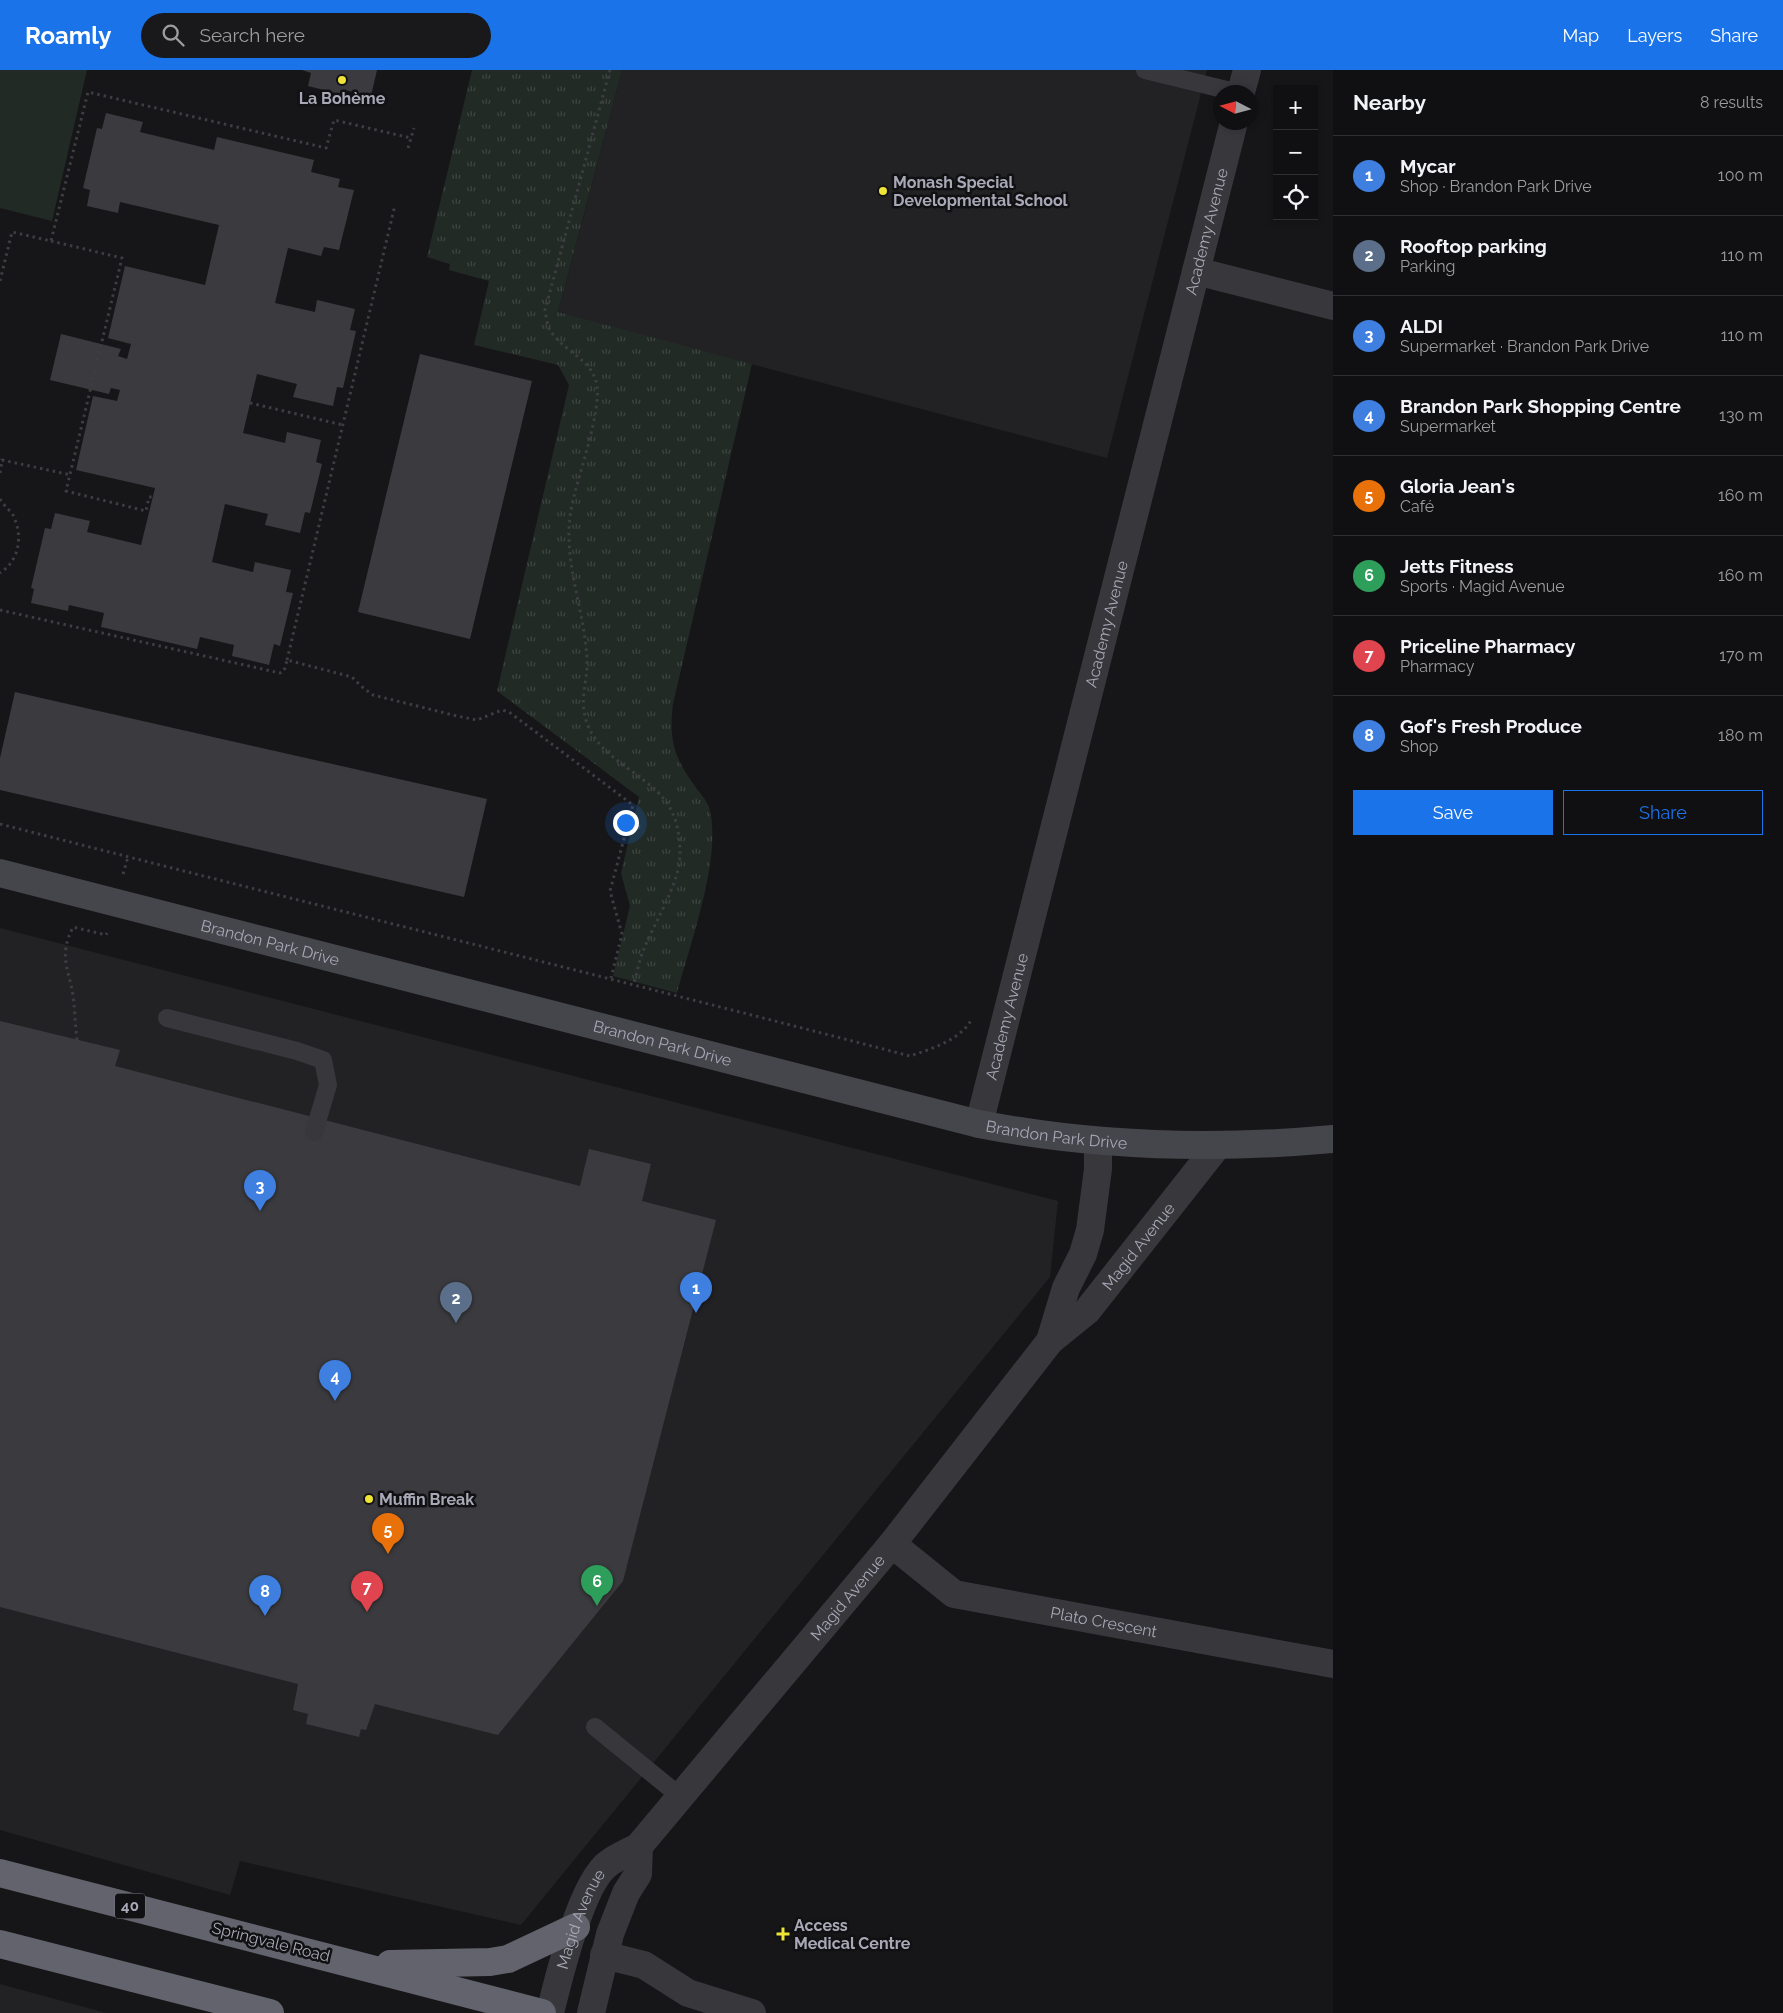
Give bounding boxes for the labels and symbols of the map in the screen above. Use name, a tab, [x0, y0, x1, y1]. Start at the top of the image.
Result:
marker: La Bohème	[336, 74, 348, 86]
north arrow	[1213, 85, 1258, 130]
place label: La Bohème	[299, 89, 386, 108]
street label: Academy Avenue	[1181, 166, 1231, 297]
place label: Monash Special Developmental School	[893, 173, 1069, 210]
marker: Monash Special Developmental School	[877, 185, 889, 197]
street label: Academy Avenue	[1081, 559, 1132, 689]
your location	[613, 810, 639, 836]
street label: Brandon Park Drive	[199, 915, 342, 969]
street label: Academy Avenue	[981, 951, 1032, 1082]
street label: Brandon Park Drive	[591, 1016, 734, 1070]
street label: Brandon Park Drive	[984, 1116, 1128, 1152]
pin: 3	[244, 1170, 276, 1211]
street label: Magid Avenue	[1098, 1199, 1178, 1294]
pin: 1	[680, 1272, 712, 1313]
pin: 2	[440, 1282, 472, 1323]
pin: 4	[319, 1360, 351, 1401]
place label: Muffin Break	[379, 1490, 474, 1509]
marker: Muffin Break	[363, 1493, 375, 1505]
pin: 5	[372, 1513, 404, 1554]
street label: Magid Avenue	[806, 1551, 889, 1644]
pin: 6	[581, 1565, 613, 1606]
pin: 7	[351, 1571, 383, 1612]
pin: 8	[249, 1575, 281, 1616]
street label: Plato Crescent	[1049, 1603, 1159, 1641]
street label: Magid Avenue	[552, 1865, 609, 1971]
road number: 40	[115, 1894, 145, 1918]
place label: Access Medical Centre	[794, 1916, 911, 1953]
street label: Springvale Road	[210, 1918, 332, 1966]
marker: Access Medical Centre	[776, 1927, 790, 1941]

